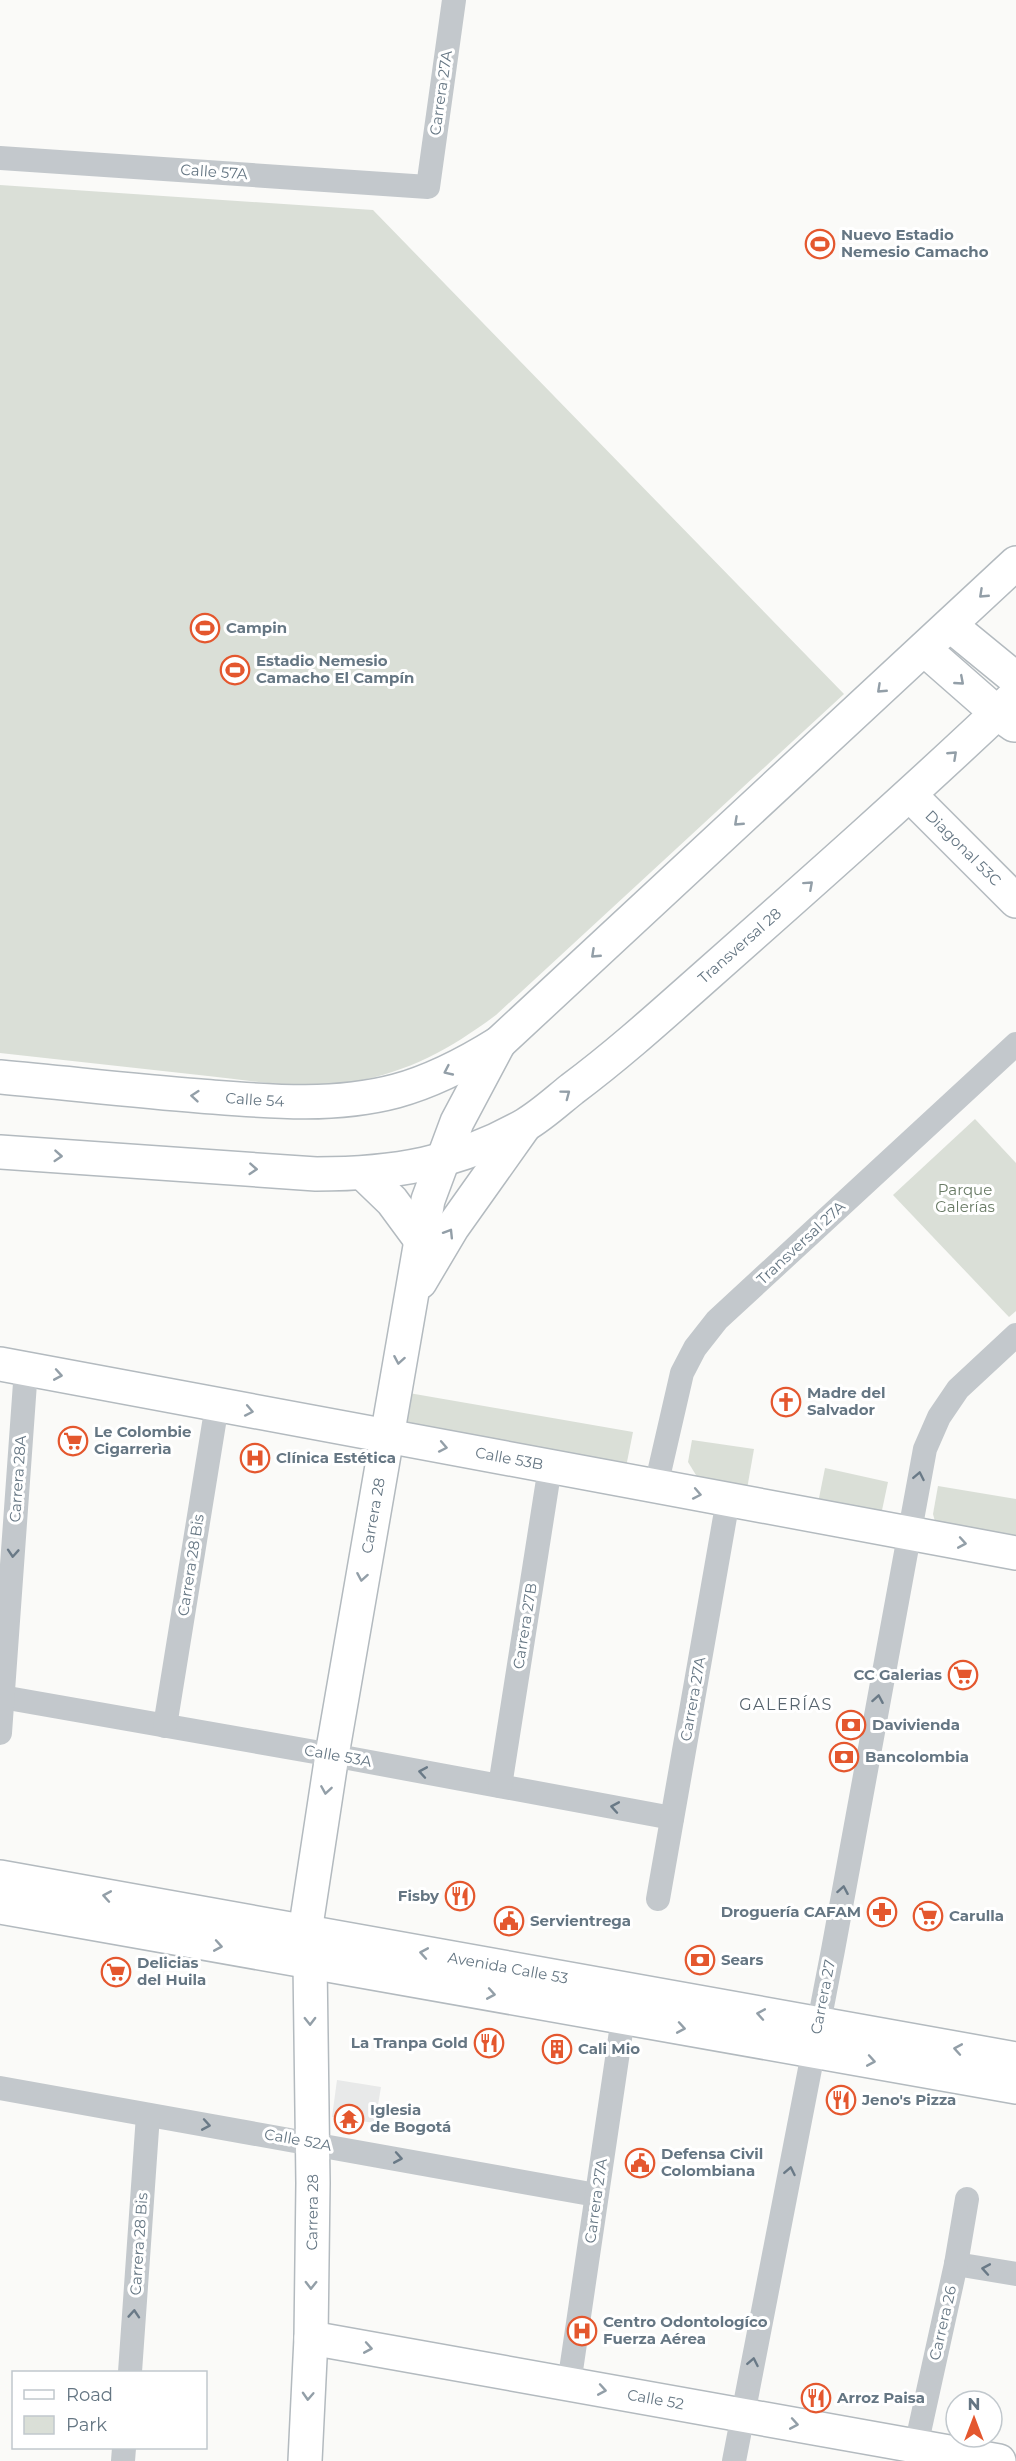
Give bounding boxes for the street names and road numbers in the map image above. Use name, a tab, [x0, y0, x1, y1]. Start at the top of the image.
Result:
street label: Carrera 27A	[425, 49, 456, 137]
street label: Calle 57A	[180, 160, 249, 183]
street label: Diagonal 53C	[921, 806, 1006, 890]
street label: Transversal 28	[694, 904, 785, 988]
street label: Calle 54	[225, 1088, 285, 1111]
street label: Transversal 27A	[752, 1197, 849, 1289]
street label: Carrera 28A	[5, 1435, 30, 1523]
street label: Calle 53B	[474, 1443, 545, 1474]
street label: Carrera 28	[357, 1476, 389, 1555]
street label: Carrera 28 Bis	[173, 1513, 208, 1617]
street label: Carrera 27B	[508, 1581, 541, 1670]
street label: Carrera 27A	[676, 1655, 709, 1743]
street label: Calle 53A	[303, 1740, 374, 1771]
street label: Avenida Calle 53	[446, 1947, 570, 1988]
street label: Carrera 27	[806, 1958, 839, 2036]
street label: Calle 52A	[263, 2124, 334, 2155]
street label: Carrera 27A	[580, 2157, 611, 2245]
street label: Carrera 28	[302, 2174, 322, 2251]
street label: Carrera 28 Bis	[125, 2192, 152, 2296]
street label: Carrera 26	[925, 2284, 960, 2362]
street label: Calle 52	[626, 2385, 686, 2414]

